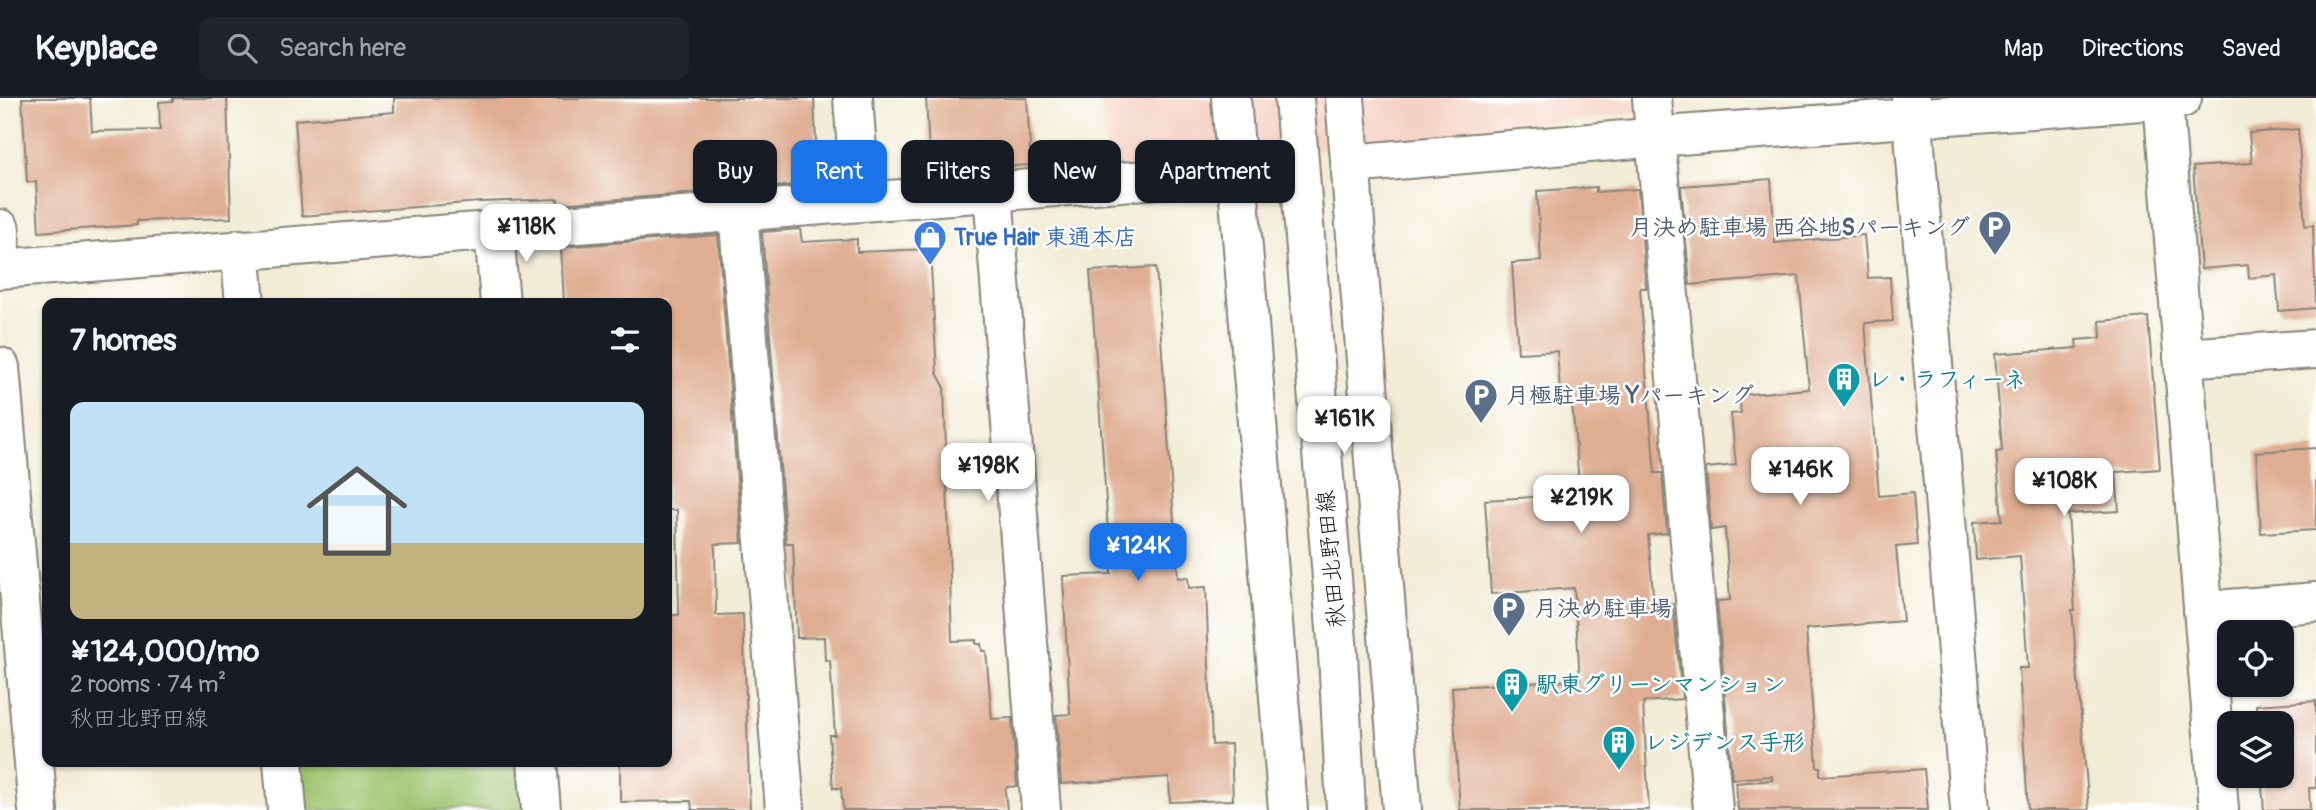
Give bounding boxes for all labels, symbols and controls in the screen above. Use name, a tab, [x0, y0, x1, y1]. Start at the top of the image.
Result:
search box	[199, 17, 689, 80]
text: Keyplace	[35, 28, 157, 69]
icon: search	[223, 29, 261, 67]
text: Search here	[279, 32, 406, 64]
text: Map	[2004, 34, 2044, 63]
text: Directions	[2082, 34, 2183, 63]
text: Saved	[2221, 34, 2281, 63]
chip: Buy	[693, 140, 777, 203]
chip: Rent	[791, 140, 887, 203]
chip: Filters	[901, 140, 1014, 203]
chip: New	[1028, 140, 1121, 203]
chip: Apartment	[1135, 140, 1295, 203]
pin: ¥118K	[477, 204, 575, 264]
parking icon: 月決め駐車場 西谷地Sパーキング	[1976, 208, 2014, 257]
text: ¥118K	[496, 212, 556, 241]
place label: 月決め駐車場 西谷地Sパーキング	[1630, 213, 1970, 242]
shop icon: True Hair 東通本店	[911, 218, 949, 267]
place label: True Hair 東通本店	[953, 223, 1137, 252]
icon: filters	[606, 321, 644, 359]
text: 7 homes	[70, 322, 177, 359]
building icon: レ・ラフィーネ	[1825, 360, 1863, 409]
place label: レ・ラフィーネ	[1868, 365, 2026, 394]
parking icon: 月極駐車場 Yパーキング	[1462, 376, 1500, 425]
place label: 月極駐車場 Yパーキング	[1506, 381, 1754, 410]
pin: ¥161K	[1295, 396, 1393, 456]
text: ¥161K	[1313, 404, 1375, 433]
pin: ¥198K	[939, 444, 1037, 503]
icon: home	[294, 448, 420, 574]
pin: ¥146K	[1751, 448, 1849, 507]
text: ¥198K	[957, 451, 1019, 480]
text: ¥146K	[1767, 455, 1833, 484]
pin: ¥108K	[2015, 458, 2113, 518]
text: ¥108K	[2031, 466, 2097, 495]
pin: ¥219K	[1532, 476, 1630, 535]
text: ¥219K	[1549, 483, 1613, 512]
street label: 秋田北野田線	[1311, 489, 1351, 629]
pin: ¥124K	[1089, 524, 1187, 583]
text: ¥124K	[1105, 531, 1171, 560]
parking icon: 月決め駐車場	[1490, 589, 1528, 638]
place label: 月決め駐車場	[1534, 594, 1672, 623]
map controls	[2217, 620, 2294, 788]
button: locate	[2217, 620, 2294, 697]
text: ¥124,000/mo	[70, 633, 259, 670]
building icon: 駅東グリーンマンション	[1493, 665, 1531, 714]
text: 2 rooms · 74 m²	[70, 670, 226, 699]
place label: 駅東グリーンマンション	[1536, 670, 1786, 699]
text: 秋田北野田線	[70, 704, 208, 733]
button: layers	[2217, 711, 2294, 788]
building icon: レジデンス手形	[1600, 723, 1638, 772]
place label: レジデンス手形	[1644, 728, 1805, 757]

